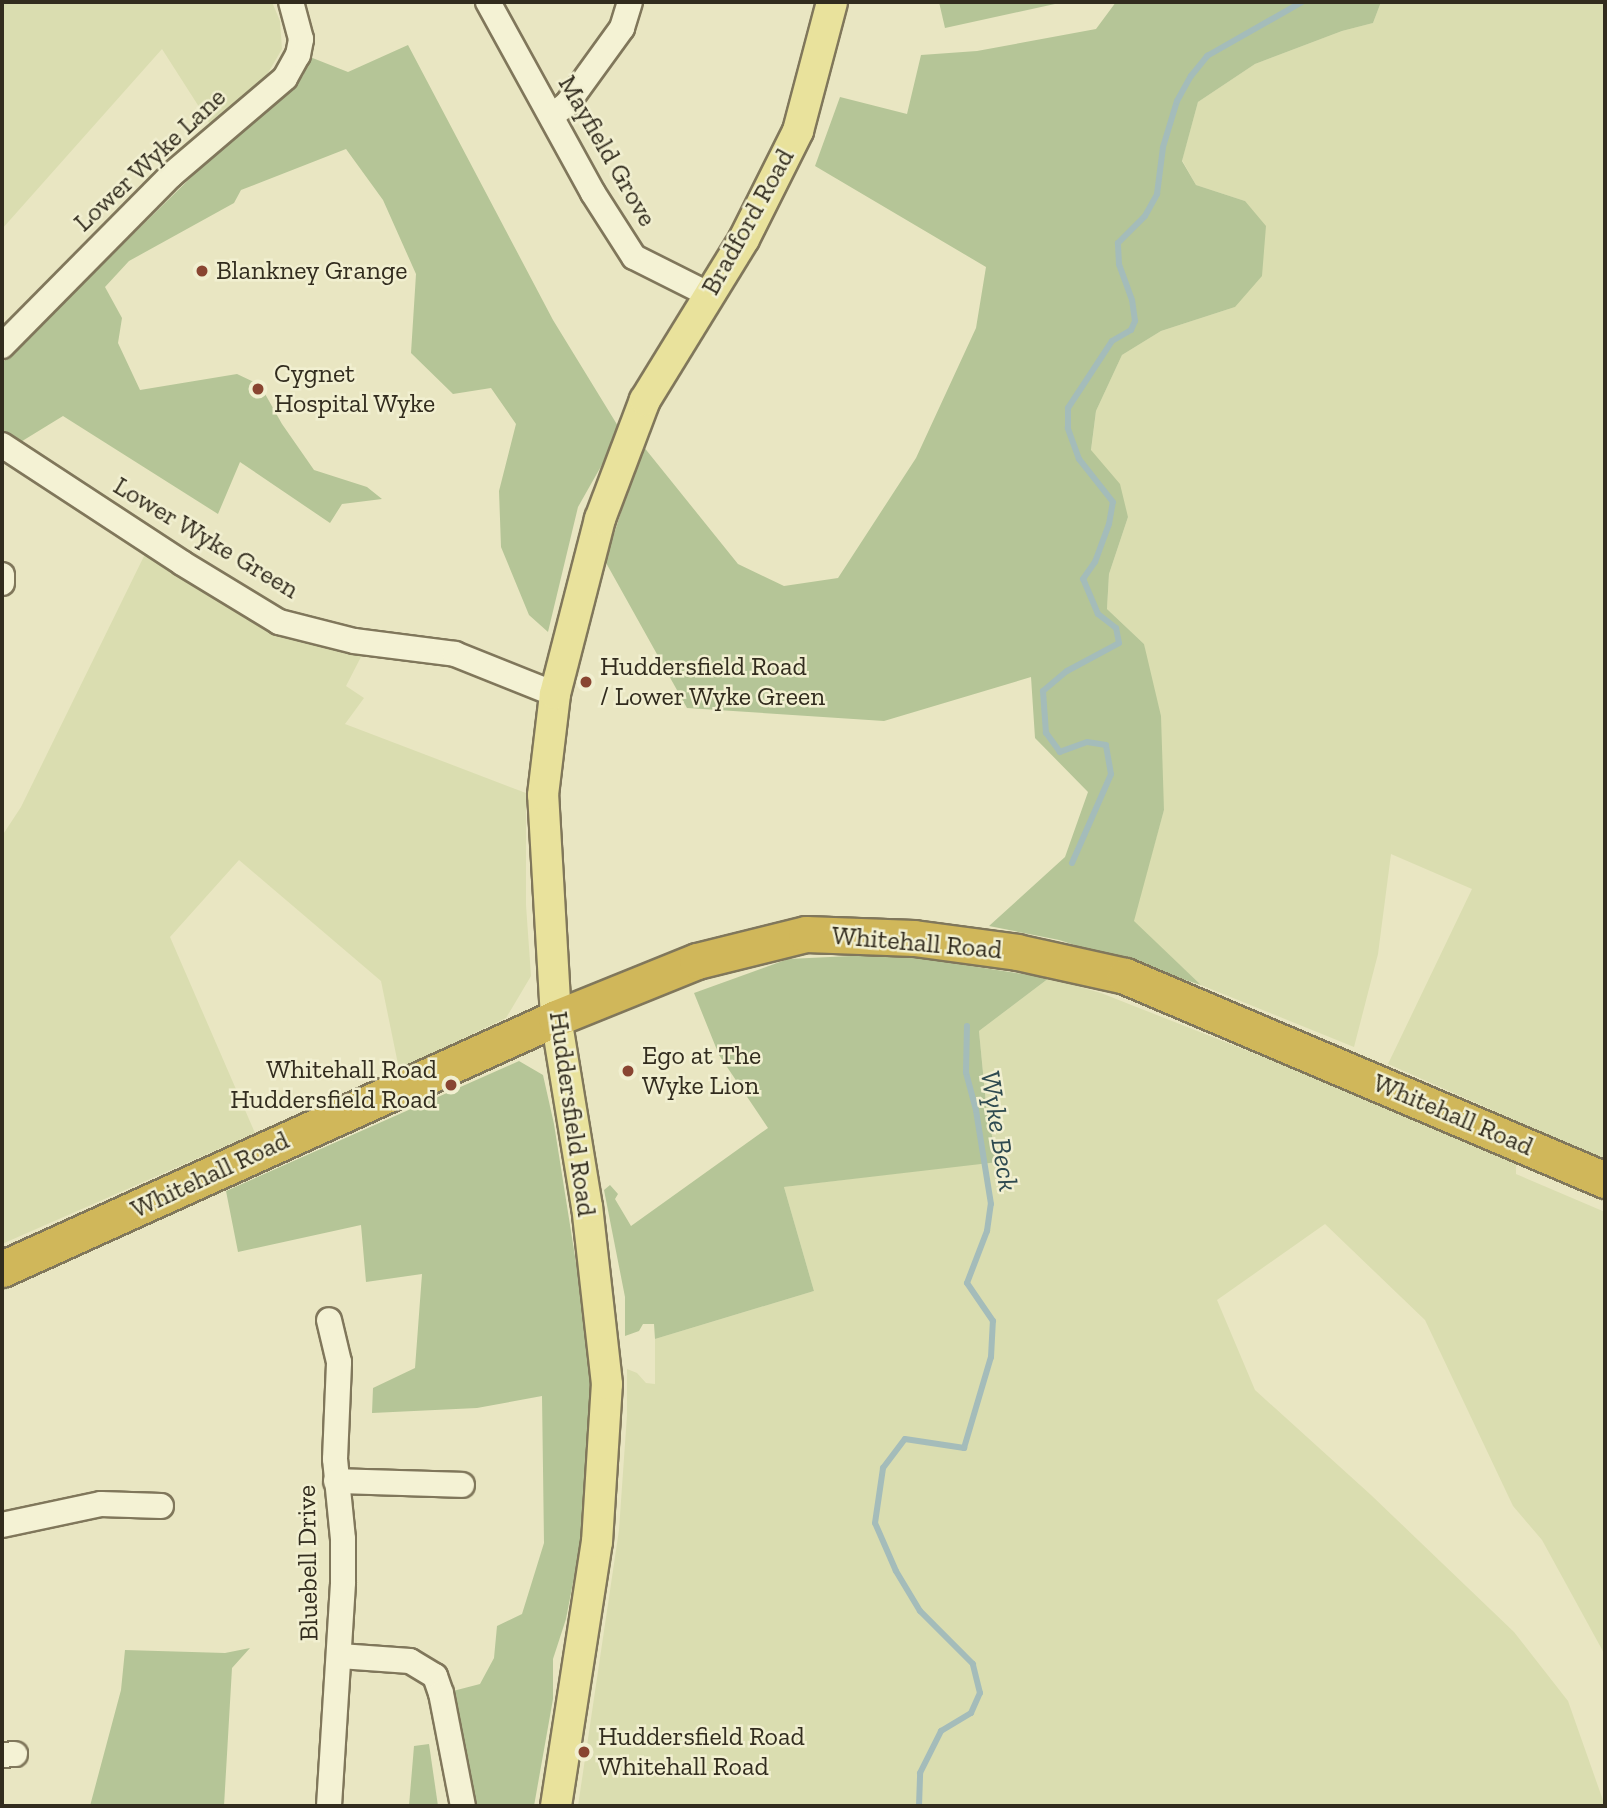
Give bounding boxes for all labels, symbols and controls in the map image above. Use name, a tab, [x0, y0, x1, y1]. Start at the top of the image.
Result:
street label: Mayfield Grove	[551, 70, 663, 232]
street label: Lower Wyke Lane	[67, 81, 233, 239]
street label: Bradford Road	[695, 144, 801, 300]
place label: Blankney Grange	[216, 255, 408, 287]
marker: Blankney Grange	[194, 263, 210, 279]
place label: Cygnet Hospital Wyke	[274, 358, 436, 420]
marker: Cygnet Hospital Wyke	[248, 379, 268, 399]
street label: Lower Wyke Green	[107, 470, 305, 606]
place label: Huddersfield Road / Lower Wyke Green	[600, 651, 826, 712]
marker: Huddersfield Road / Lower Wyke Green	[578, 674, 594, 690]
street label: Whitehall Road	[831, 920, 1003, 966]
street label: Huddersfield Road	[542, 1009, 602, 1219]
place label: Ego at The Wyke Lion	[642, 1040, 762, 1102]
place label: Whitehall Road Huddersfield Road	[230, 1054, 437, 1116]
marker: Ego at The Wyke Lion	[620, 1063, 636, 1079]
street label: Whitehall Road	[1368, 1067, 1538, 1163]
water label: Wyke Beck	[973, 1068, 1025, 1194]
marker: Whitehall Road Huddersfield Road	[443, 1077, 459, 1093]
street label: Whitehall Road	[126, 1125, 294, 1225]
street label: Bluebell Drive	[291, 1485, 325, 1641]
place label: Huddersfield Road Whitehall Road	[598, 1721, 805, 1782]
marker: Huddersfield Road Whitehall Road	[576, 1744, 592, 1760]

